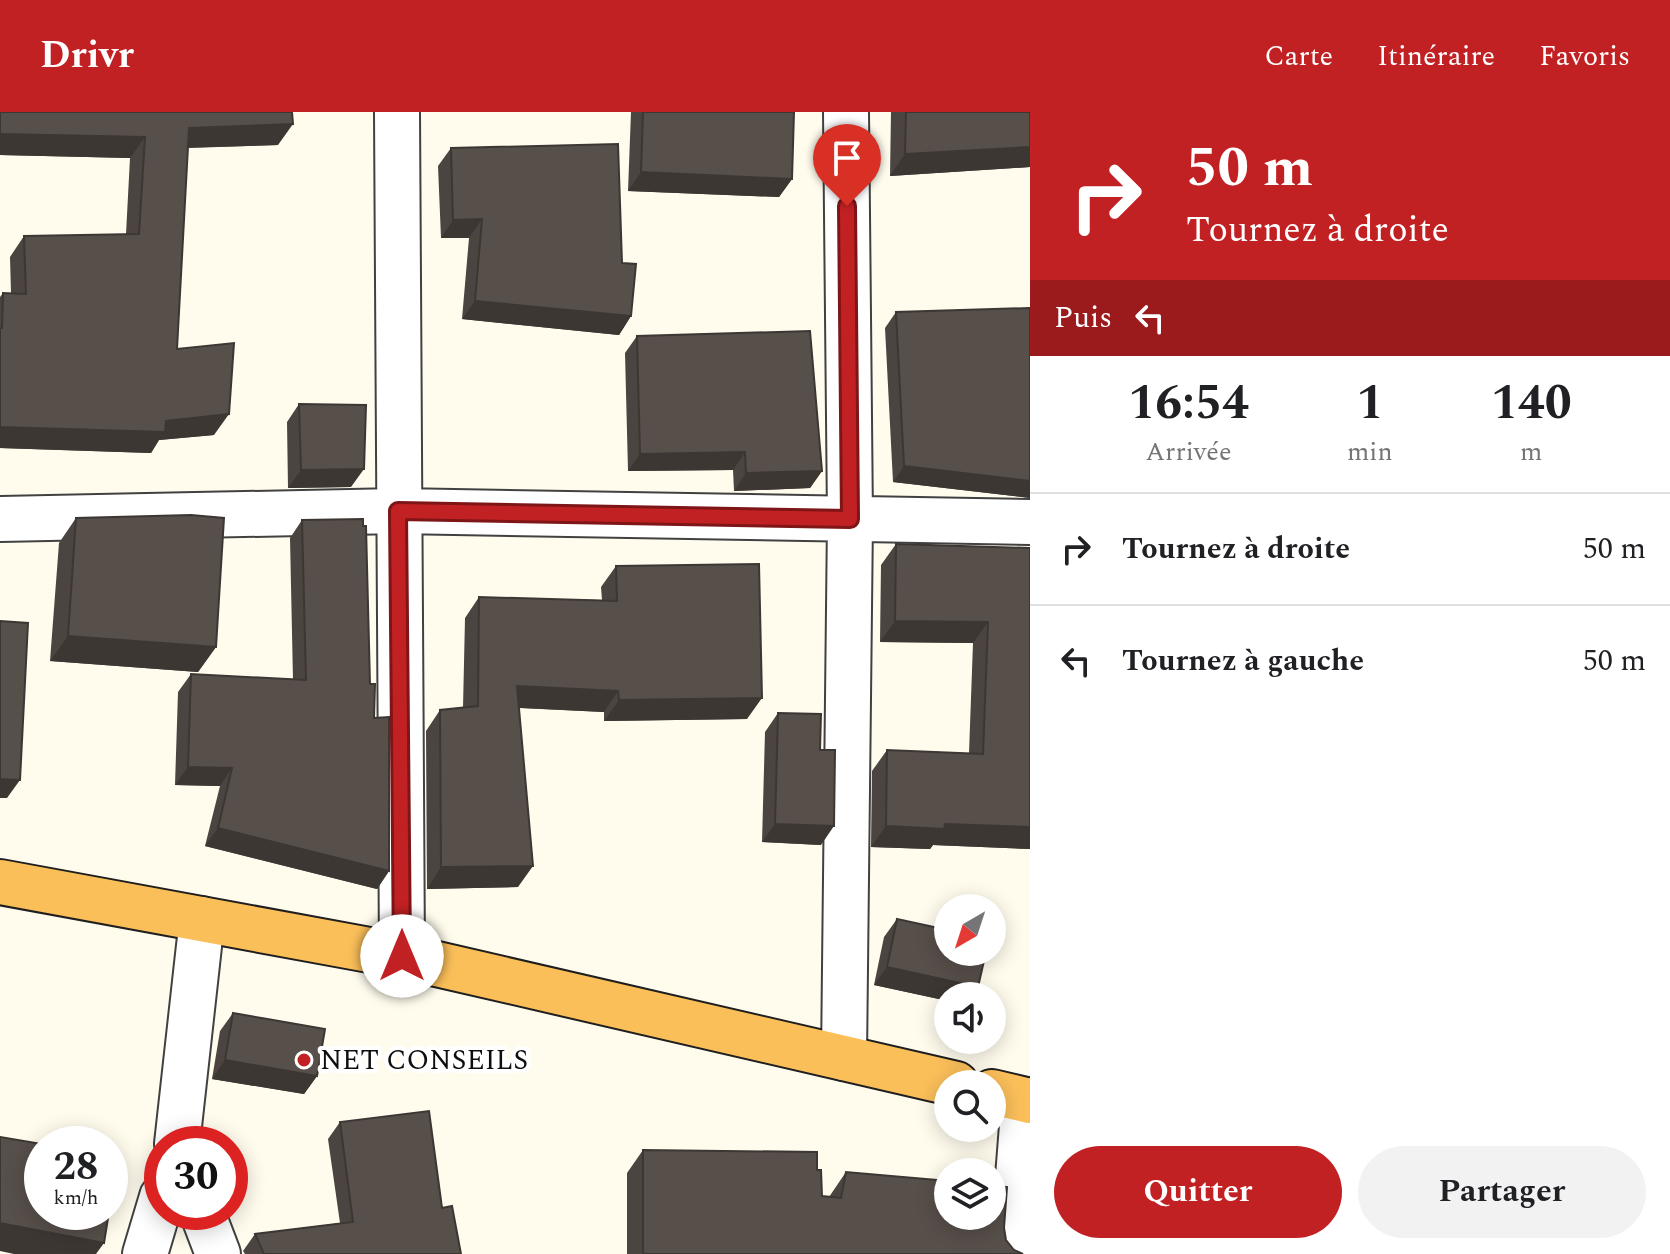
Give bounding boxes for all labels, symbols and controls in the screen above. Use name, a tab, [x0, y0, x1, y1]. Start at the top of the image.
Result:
text: Drivr	[40, 27, 134, 85]
text: Carte	[1265, 35, 1333, 78]
text: Itinéraire	[1377, 35, 1495, 78]
text: Favoris	[1539, 35, 1630, 78]
pin	[813, 124, 881, 206]
text: 50 m	[1186, 126, 1313, 211]
icon: arrive	[825, 136, 869, 180]
icon: right	[1054, 144, 1158, 248]
text: Tournez à droite	[1186, 203, 1449, 258]
text: Puis	[1054, 295, 1112, 341]
icon: left	[1128, 296, 1172, 340]
text: 16:54	[1128, 367, 1249, 440]
text: 1	[1356, 367, 1383, 440]
text: 140	[1491, 367, 1572, 440]
text: Arrivée	[1146, 432, 1232, 472]
text: min	[1347, 432, 1393, 472]
text: m	[1520, 432, 1542, 472]
text: Tournez à droite	[1122, 526, 1350, 572]
text: 50 m	[1583, 526, 1646, 572]
icon: right	[1054, 527, 1098, 571]
text: Tournez à gauche	[1122, 638, 1364, 684]
text: 50 m	[1583, 638, 1646, 684]
icon: left	[1054, 639, 1098, 683]
north arrow	[934, 894, 1006, 966]
map controls	[934, 894, 1006, 1230]
position arrow	[360, 914, 444, 998]
button: sound	[934, 982, 1006, 1054]
place label: NET CONSEILS	[320, 1039, 528, 1082]
marker: NET CONSEILS	[295, 1051, 313, 1069]
button: search	[934, 1070, 1006, 1142]
speed limit sign: 30	[144, 1126, 248, 1230]
text: 28	[54, 1137, 98, 1198]
button: Quitter	[1054, 1146, 1342, 1238]
button: Partager	[1358, 1146, 1646, 1238]
button: layers	[934, 1158, 1006, 1230]
text: km/h	[54, 1183, 99, 1213]

